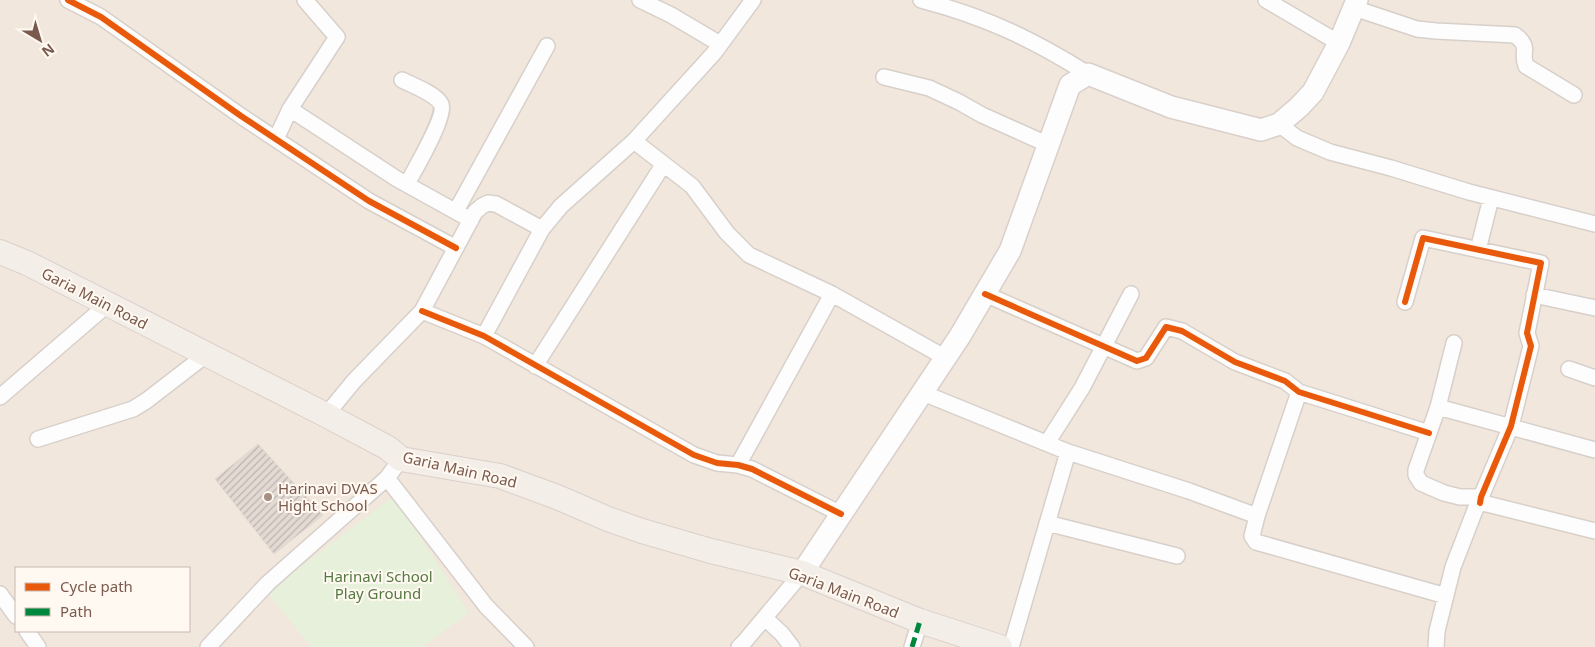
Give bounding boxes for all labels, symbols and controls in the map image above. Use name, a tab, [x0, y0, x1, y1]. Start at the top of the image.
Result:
north arrow	[15, 15, 65, 65]
text: N	[38, 40, 59, 62]
street label: Garia Main Road	[38, 263, 152, 333]
street label: Garia Main Road	[401, 446, 519, 492]
place label: Harinavi DVAS Hight School	[278, 478, 378, 515]
marker: Harinavi DVAS Hight School	[262, 491, 274, 503]
street label: Garia Main Road	[786, 562, 902, 622]
park label: Harinavi School Play Ground	[323, 566, 433, 603]
legend	[15, 567, 190, 632]
text: Cycle path	[60, 576, 133, 596]
text: Path	[60, 601, 92, 621]

